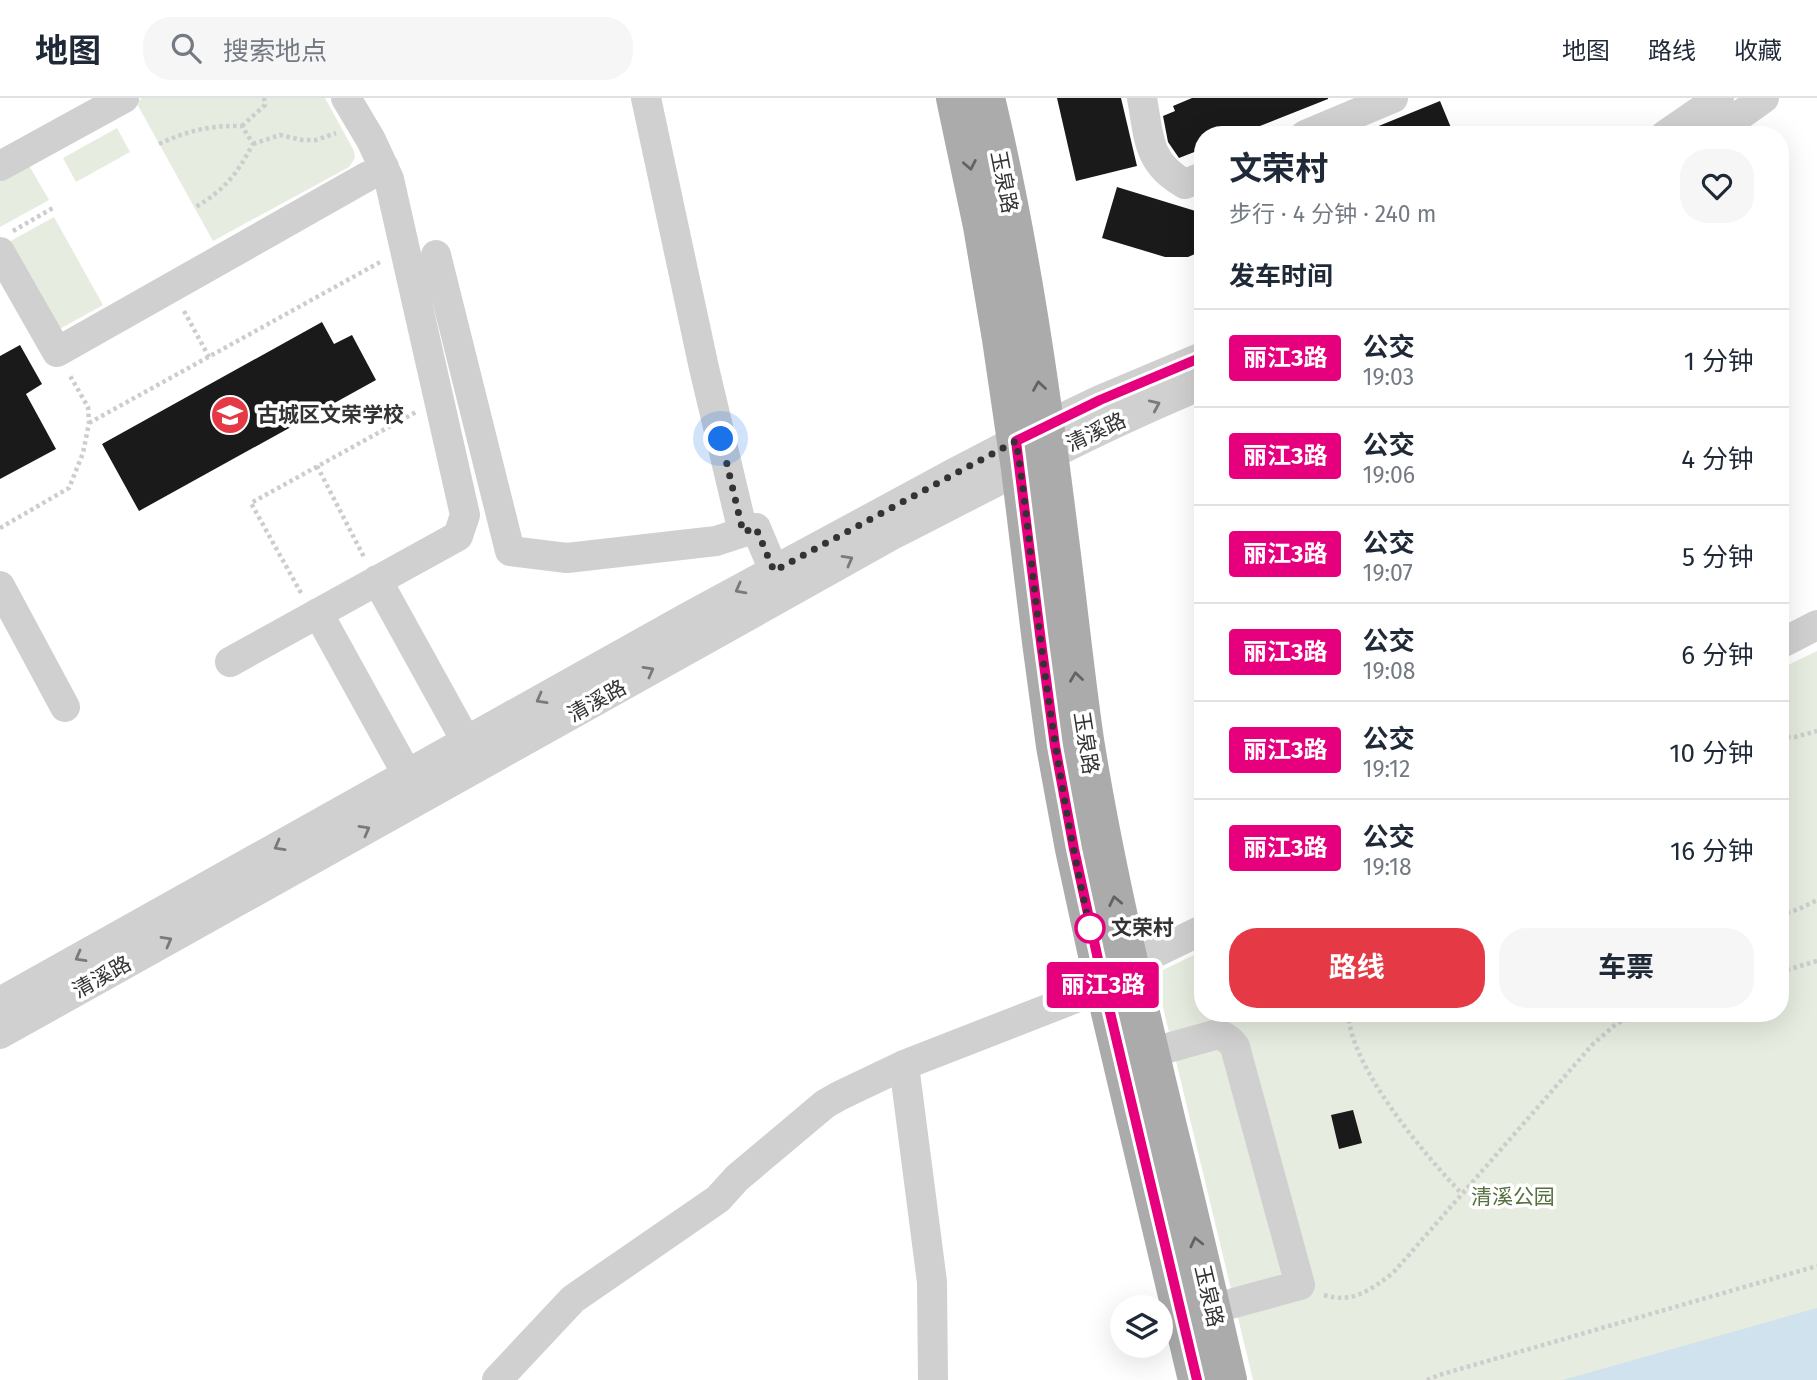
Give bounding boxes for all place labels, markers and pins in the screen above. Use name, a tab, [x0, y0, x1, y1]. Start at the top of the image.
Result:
school or university icon: 古城区文荣学校	[209, 394, 251, 436]
place label: 古城区文荣学校	[257, 402, 404, 428]
marker: 文荣村	[1075, 913, 1105, 943]
place label: 文荣村	[1111, 915, 1174, 941]

